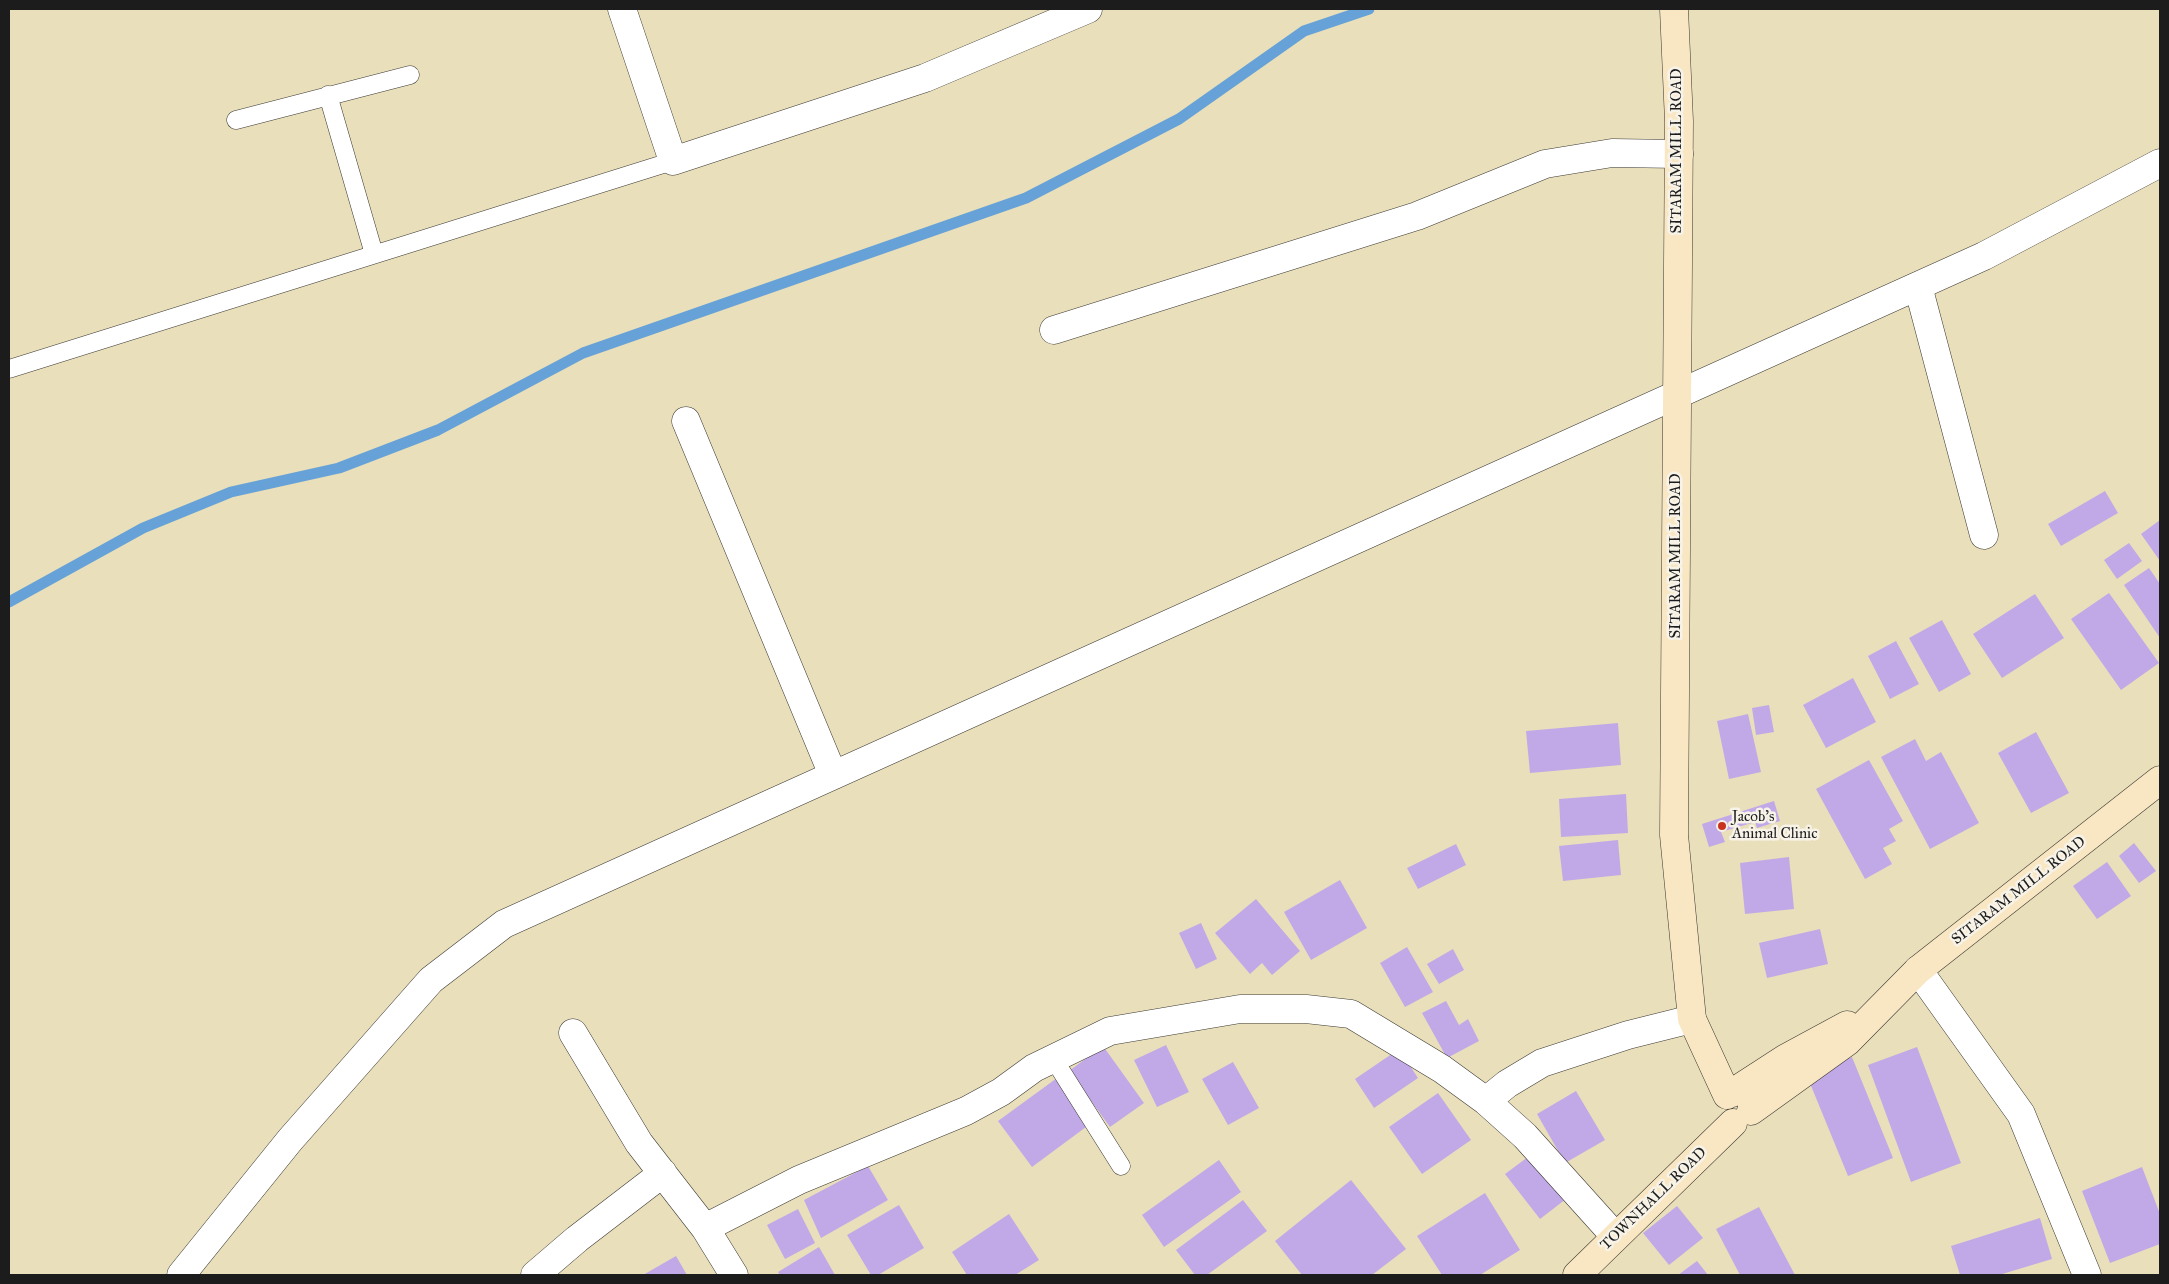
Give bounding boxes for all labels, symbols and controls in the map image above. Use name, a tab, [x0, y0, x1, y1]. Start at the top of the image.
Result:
street label: SITARAM MILL ROAD	[1668, 68, 1686, 234]
street label: SITARAM MILL ROAD	[1667, 473, 1685, 639]
place label: Jacob's Animal Clinic	[1732, 808, 1817, 843]
marker: Jacob's Animal Clinic	[1716, 820, 1728, 832]
street label: SITARAM MILL ROAD	[1948, 833, 2090, 949]
street label: TOWNHALL ROAD	[1597, 1144, 1711, 1254]

